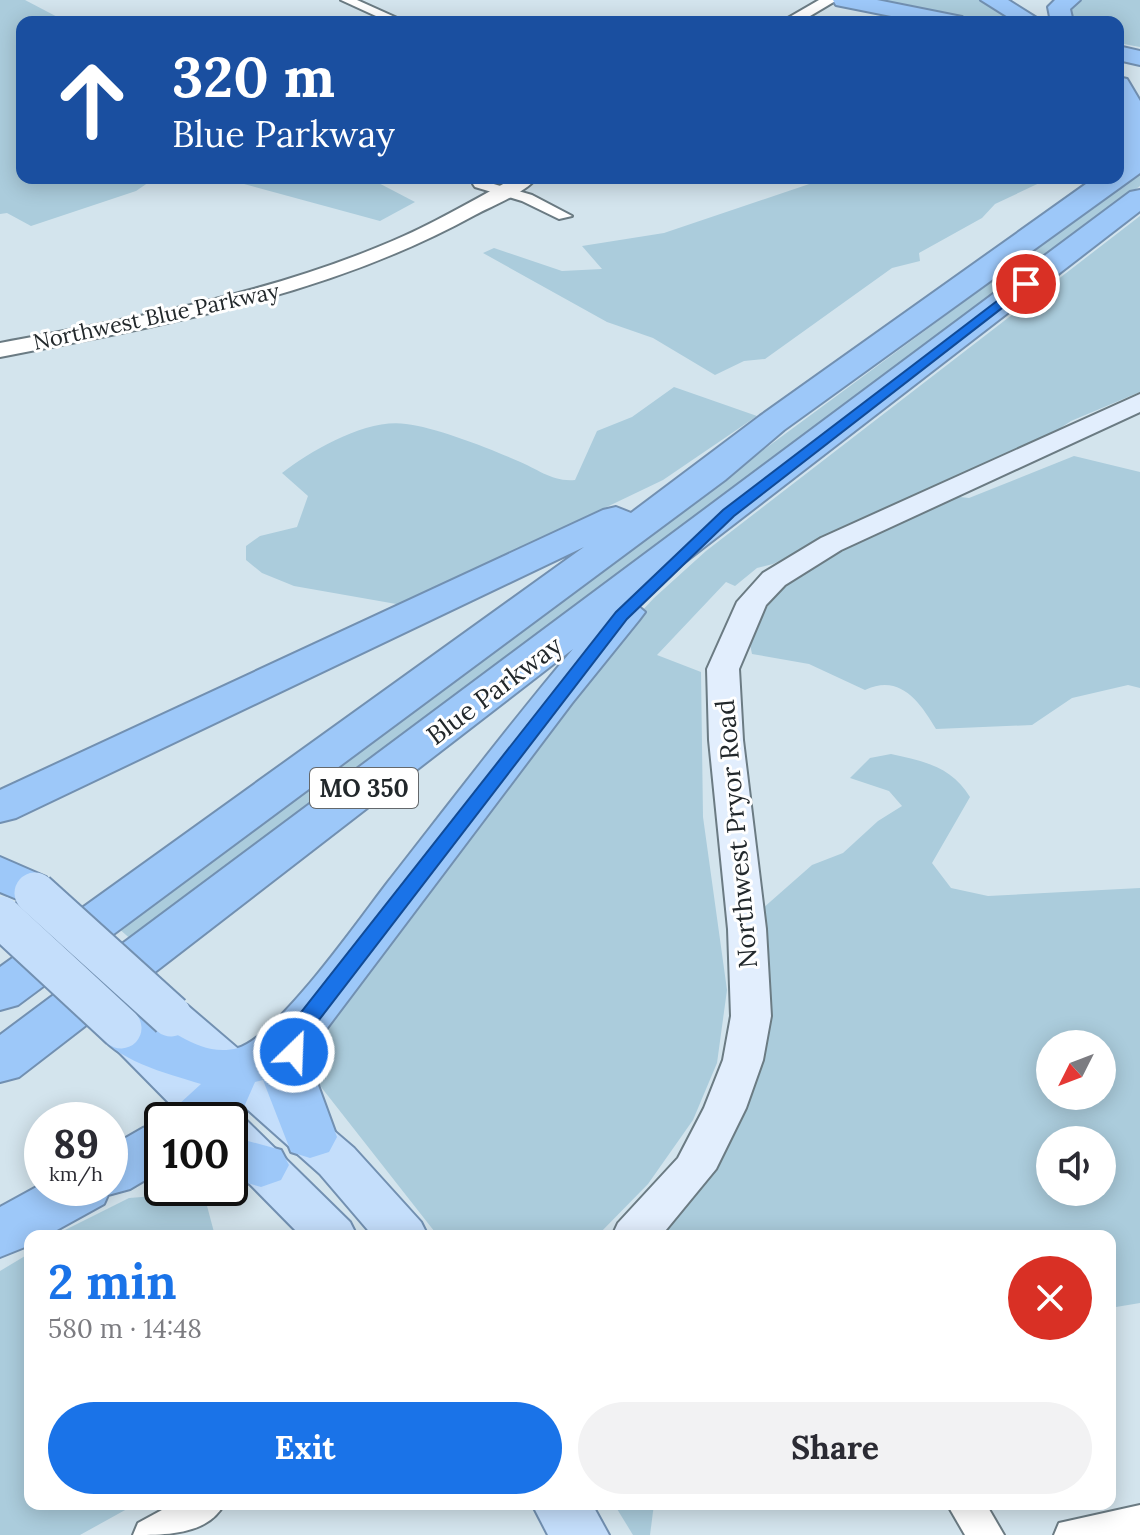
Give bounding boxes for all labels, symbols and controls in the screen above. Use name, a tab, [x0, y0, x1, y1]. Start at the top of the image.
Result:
text: 320 m	[172, 41, 335, 112]
icon: ahead	[40, 48, 144, 152]
text: Blue Parkway	[172, 111, 395, 157]
pin	[992, 250, 1060, 318]
icon: arrive	[1004, 262, 1048, 306]
street label: Northwest Blue Parkway	[30, 276, 282, 356]
street label: Blue Parkway	[420, 628, 568, 752]
street label: Northwest Pryor Road	[708, 698, 764, 970]
road number: MO 350	[310, 768, 418, 808]
position arrow	[252, 1010, 336, 1094]
north arrow	[1036, 1030, 1116, 1110]
map controls	[1036, 1030, 1116, 1206]
speed limit sign: 100	[144, 1102, 248, 1206]
text: 89	[53, 1118, 99, 1169]
button: sound	[1036, 1126, 1116, 1206]
text: km/h	[49, 1161, 103, 1186]
text: 2 min	[48, 1251, 177, 1312]
button: close	[1008, 1256, 1092, 1340]
text: 580 m · 14:48	[48, 1312, 202, 1345]
button: Exit	[48, 1402, 562, 1494]
button: Share	[578, 1402, 1092, 1494]

